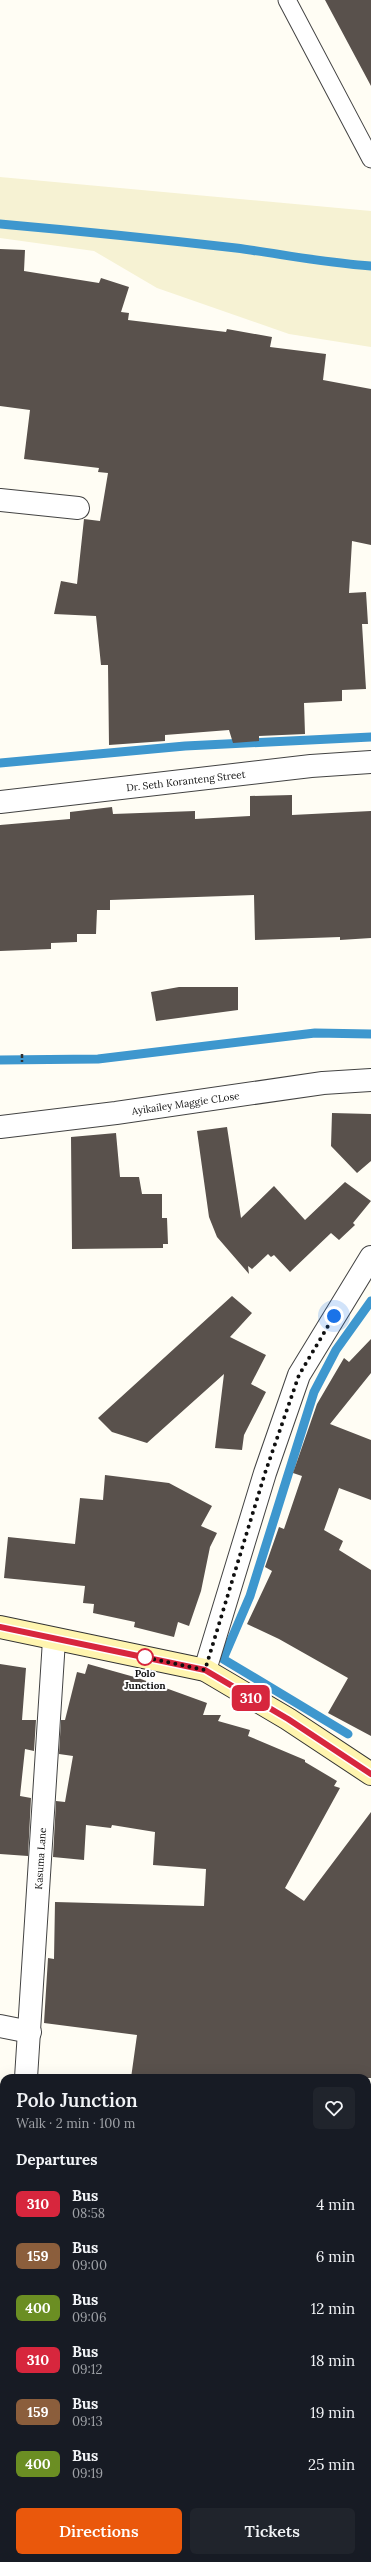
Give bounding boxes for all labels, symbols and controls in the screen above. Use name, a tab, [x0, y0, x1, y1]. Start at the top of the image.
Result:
street label: Dr. Seth Koranteng Street	[125, 767, 246, 794]
street label: Ayikailey Maggie CLose	[130, 1089, 241, 1117]
your location	[324, 1306, 344, 1326]
marker: Polo Junction	[136, 1648, 154, 1666]
place label: Polo Junction	[124, 1667, 166, 1692]
line badge: 310	[228, 1685, 274, 1711]
text: 310	[240, 1689, 262, 1707]
street label: Kasuma Lane	[32, 1826, 49, 1890]
button: heart	[313, 2087, 355, 2129]
text: Polo Junction	[16, 2088, 138, 2112]
text: Walk · 2 min · 100 m	[16, 2115, 135, 2132]
text: Departures	[16, 2150, 97, 2169]
text: Bus	[72, 2186, 98, 2205]
text: 310	[27, 2195, 49, 2213]
text: 4 min	[316, 2195, 355, 2214]
text: 08:58	[72, 2205, 105, 2222]
text: Bus	[72, 2238, 98, 2257]
text: 159	[27, 2247, 49, 2265]
text: 6 min	[316, 2247, 355, 2266]
text: 09:00	[72, 2257, 107, 2274]
text: Bus	[72, 2290, 98, 2309]
text: 400	[25, 2299, 51, 2317]
text: 12 min	[311, 2299, 355, 2318]
text: 09:06	[72, 2309, 106, 2326]
text: Bus	[72, 2342, 98, 2361]
text: 310	[27, 2351, 49, 2369]
text: 18 min	[310, 2351, 355, 2370]
text: 09:12	[72, 2361, 103, 2378]
text: Bus	[72, 2394, 98, 2413]
text: 159	[27, 2403, 49, 2421]
text: 19 min	[310, 2403, 355, 2422]
text: 09:13	[72, 2413, 103, 2430]
text: Bus	[72, 2446, 98, 2465]
text: 400	[25, 2455, 51, 2473]
text: 25 min	[308, 2455, 355, 2474]
text: 09:19	[72, 2465, 103, 2482]
button: Directions	[16, 2508, 182, 2554]
button: Tickets	[190, 2508, 355, 2554]

